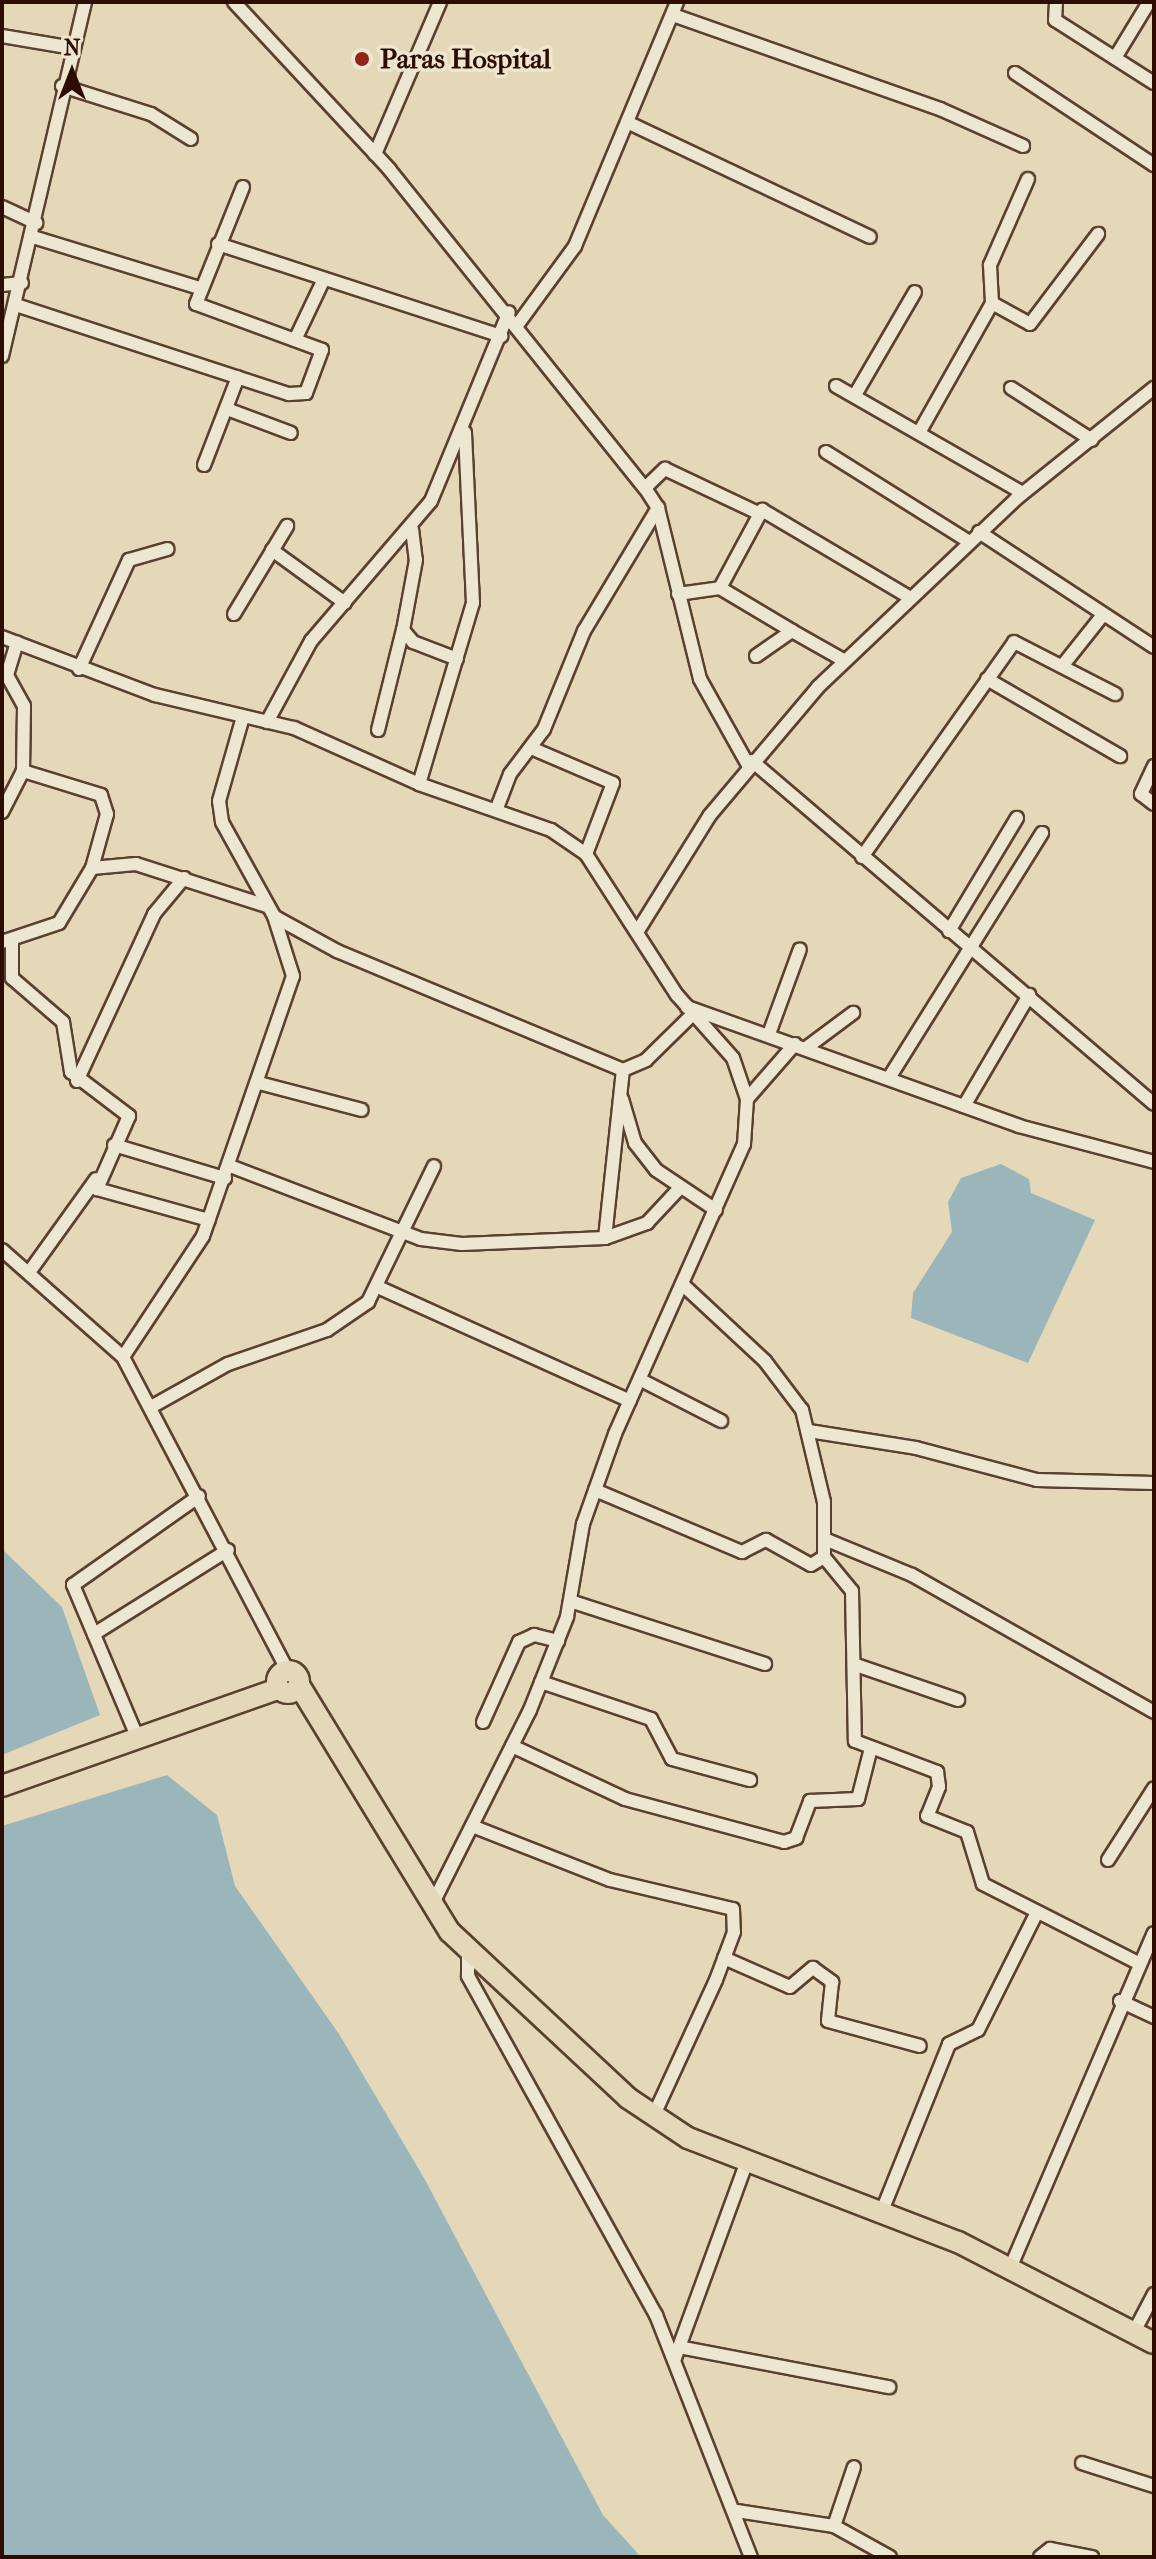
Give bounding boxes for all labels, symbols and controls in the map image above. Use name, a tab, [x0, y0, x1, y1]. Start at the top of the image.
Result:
north arrow	[32, 32, 112, 112]
text: N	[64, 35, 80, 61]
place label: Paras Hospital	[380, 42, 551, 76]
marker: Paras Hospital	[351, 48, 373, 70]

